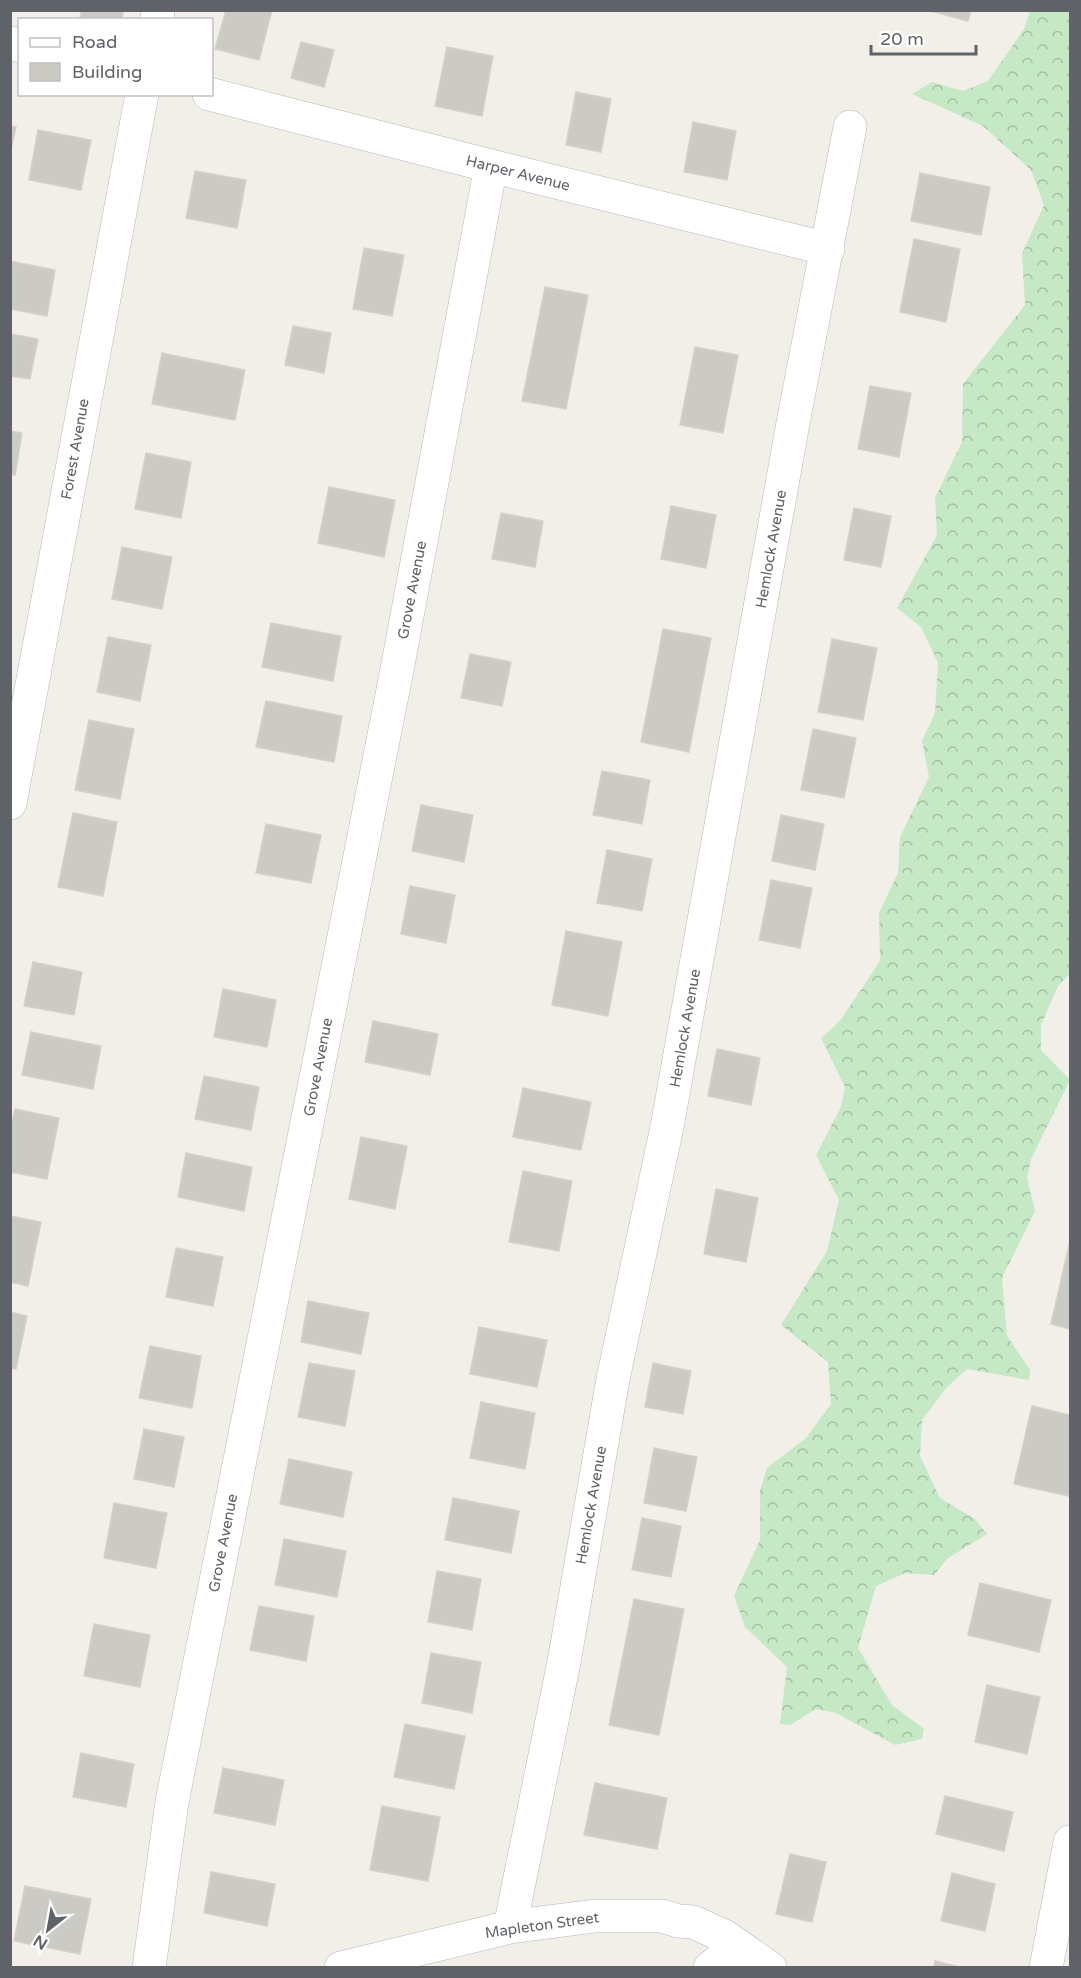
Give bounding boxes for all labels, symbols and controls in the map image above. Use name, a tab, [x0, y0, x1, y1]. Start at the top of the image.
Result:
legend	[18, 18, 213, 96]
scale bar	[871, 18, 976, 56]
text: 20 m	[880, 28, 924, 50]
text: Road	[72, 31, 117, 53]
text: Building	[72, 61, 142, 83]
street label: Harper Avenue	[464, 151, 572, 195]
street label: Forest Avenue	[57, 397, 93, 501]
street label: Hemlock Avenue	[752, 488, 790, 610]
street label: Grove Avenue	[394, 539, 430, 641]
street label: Hemlock Avenue	[666, 967, 704, 1089]
street label: Grove Avenue	[300, 1016, 336, 1118]
street label: Hemlock Avenue	[572, 1444, 610, 1566]
street label: Grove Avenue	[205, 1492, 241, 1594]
north arrow	[18, 1900, 78, 1960]
street label: Mapleton Street	[484, 1908, 601, 1942]
text: N	[30, 1930, 51, 1954]

